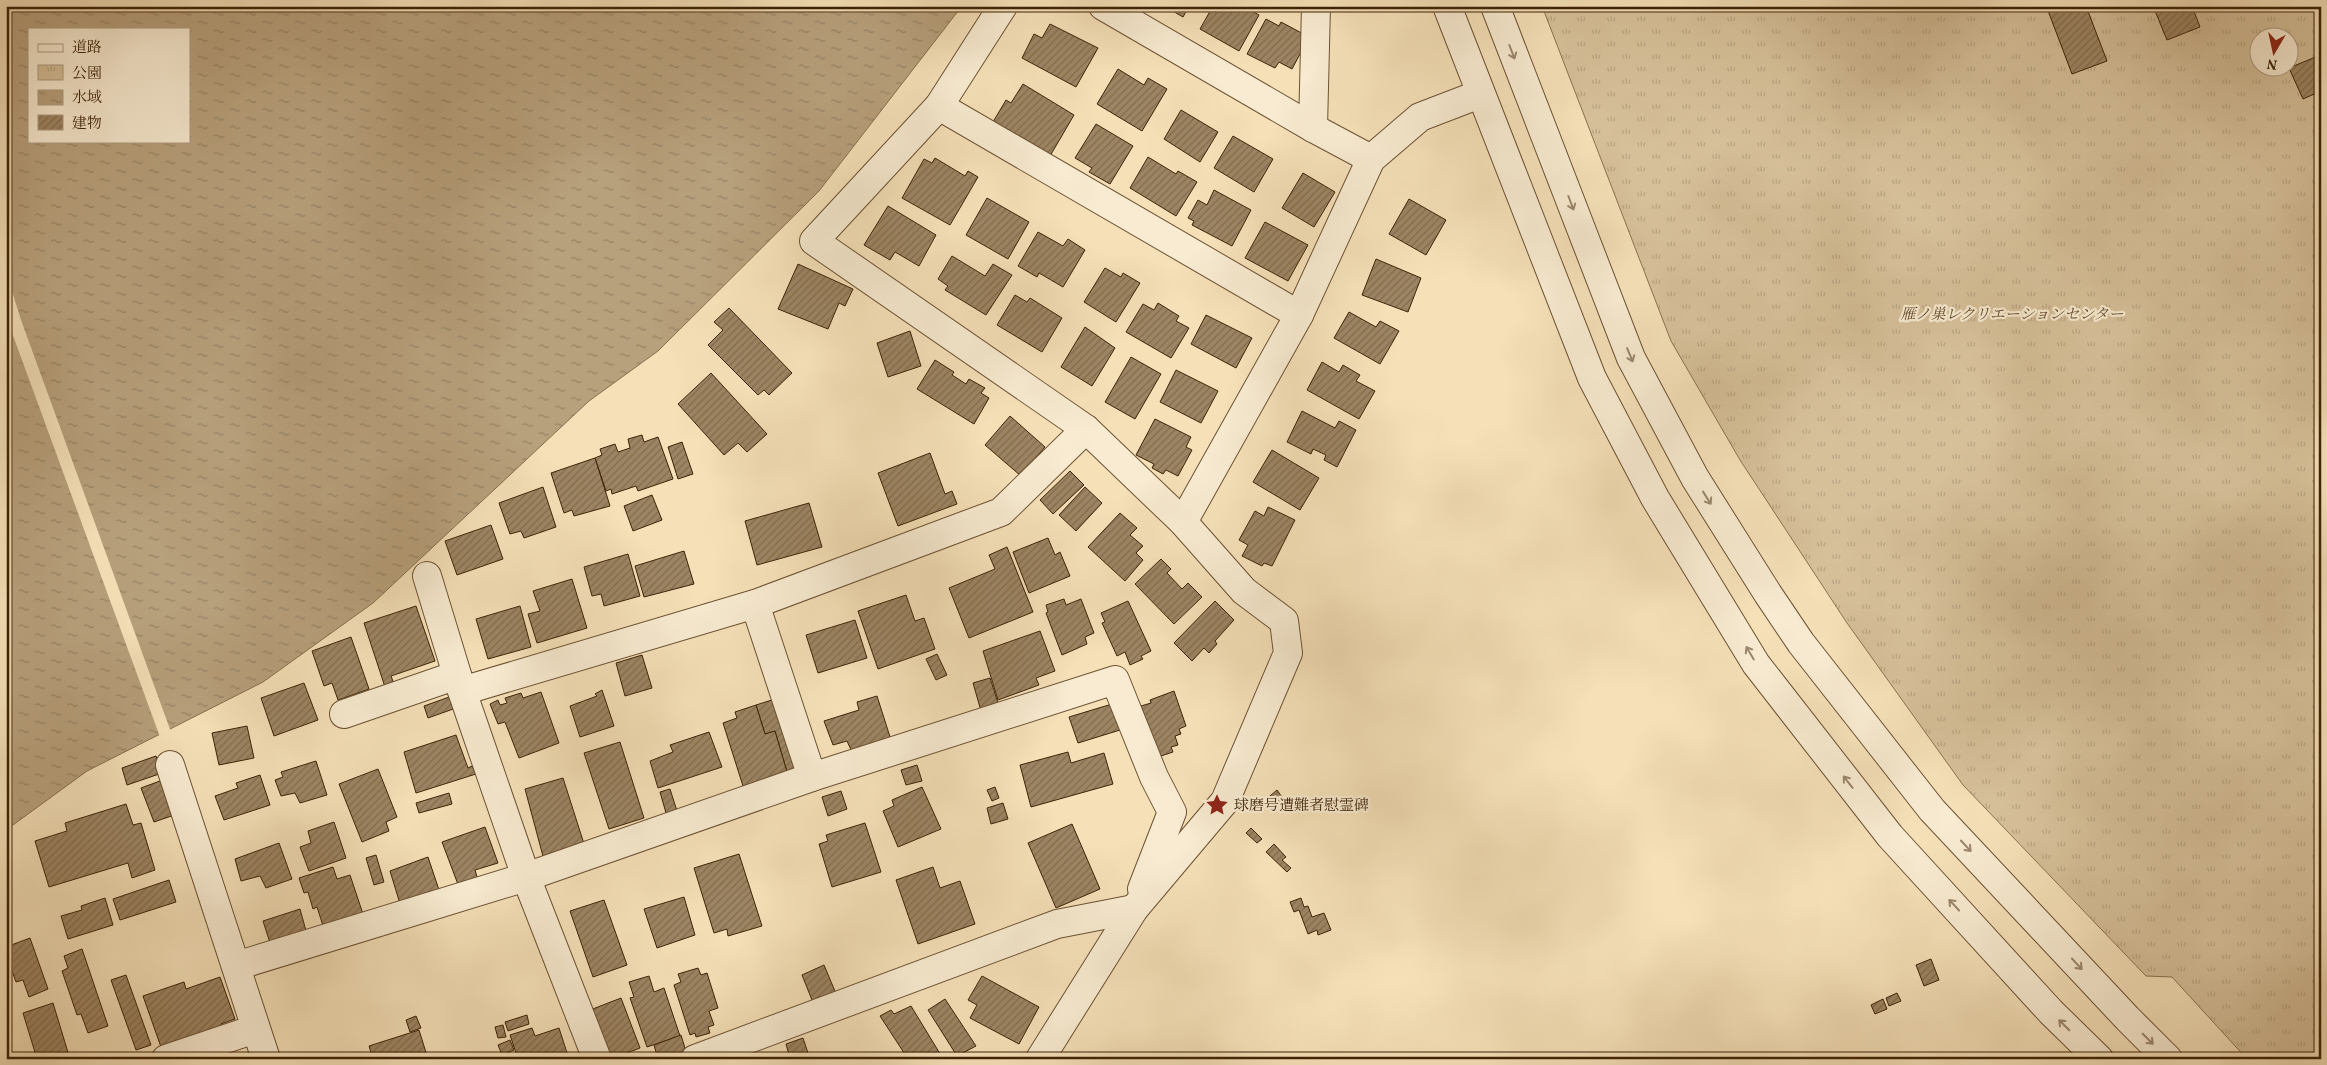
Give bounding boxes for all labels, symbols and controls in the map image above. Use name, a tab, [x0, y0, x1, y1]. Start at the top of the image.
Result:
legend	[28, 28, 190, 142]
north arrow	[2250, 28, 2300, 78]
text: 道路	[72, 38, 102, 59]
one-way arrow	[1508, 44, 1517, 59]
text: N	[2266, 53, 2279, 74]
text: 公園	[72, 64, 102, 85]
text: 水域	[72, 88, 102, 109]
text: 建物	[72, 114, 102, 135]
one-way arrow	[1567, 195, 1576, 210]
park label: 雁ノ巣レクリエーションセンター	[1900, 305, 2124, 326]
one-way arrow	[1626, 347, 1636, 362]
one-way arrow	[1703, 490, 1713, 504]
one-way arrow	[1744, 647, 1754, 661]
one-way arrow	[1843, 775, 1853, 789]
place icon: 球磨号遭難者慰霊碑	[1204, 792, 1230, 818]
place label: 球磨号遭難者慰霊碑	[1234, 796, 1369, 817]
one-way arrow	[1960, 839, 1972, 852]
one-way arrow	[1948, 899, 1960, 912]
one-way arrow	[2071, 958, 2083, 971]
one-way arrow	[2058, 1018, 2070, 1031]
one-way arrow	[2142, 1033, 2154, 1045]

